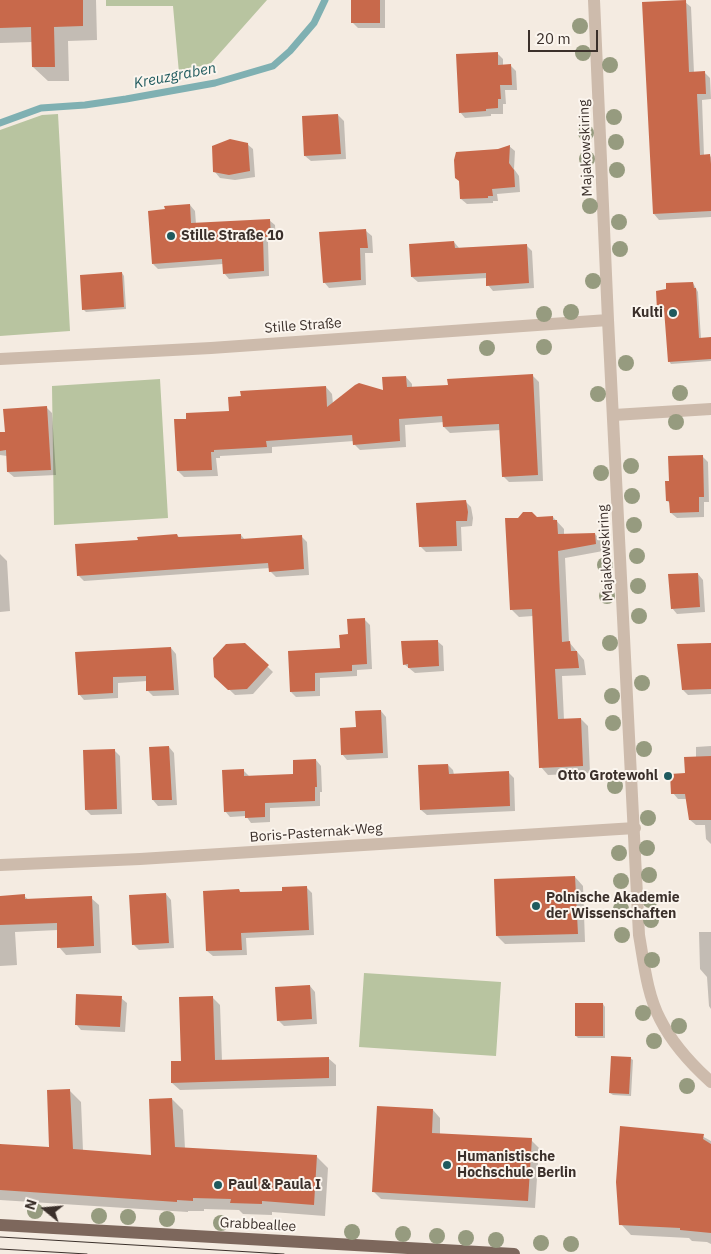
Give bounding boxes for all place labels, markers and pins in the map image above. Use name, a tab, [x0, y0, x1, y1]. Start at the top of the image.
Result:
place label: Stille Straße 10	[181, 228, 284, 244]
marker: Stille Straße 10	[165, 230, 177, 242]
place label: Kulti	[632, 305, 663, 321]
marker: Kulti	[667, 307, 679, 319]
place label: Otto Grotewohl	[558, 768, 658, 784]
marker: Otto Grotewohl	[662, 770, 674, 782]
place label: Polnische Akademie der Wissenschaften	[546, 890, 680, 922]
marker: Polnische Akademie der Wissenschaften	[530, 900, 542, 912]
place label: Humanistische Hochschule Berlin	[457, 1149, 576, 1182]
marker: Humanistische Hochschule Berlin	[441, 1159, 453, 1171]
place label: Paul & Paula I	[228, 1177, 321, 1193]
marker: Paul & Paula I	[212, 1179, 224, 1191]

